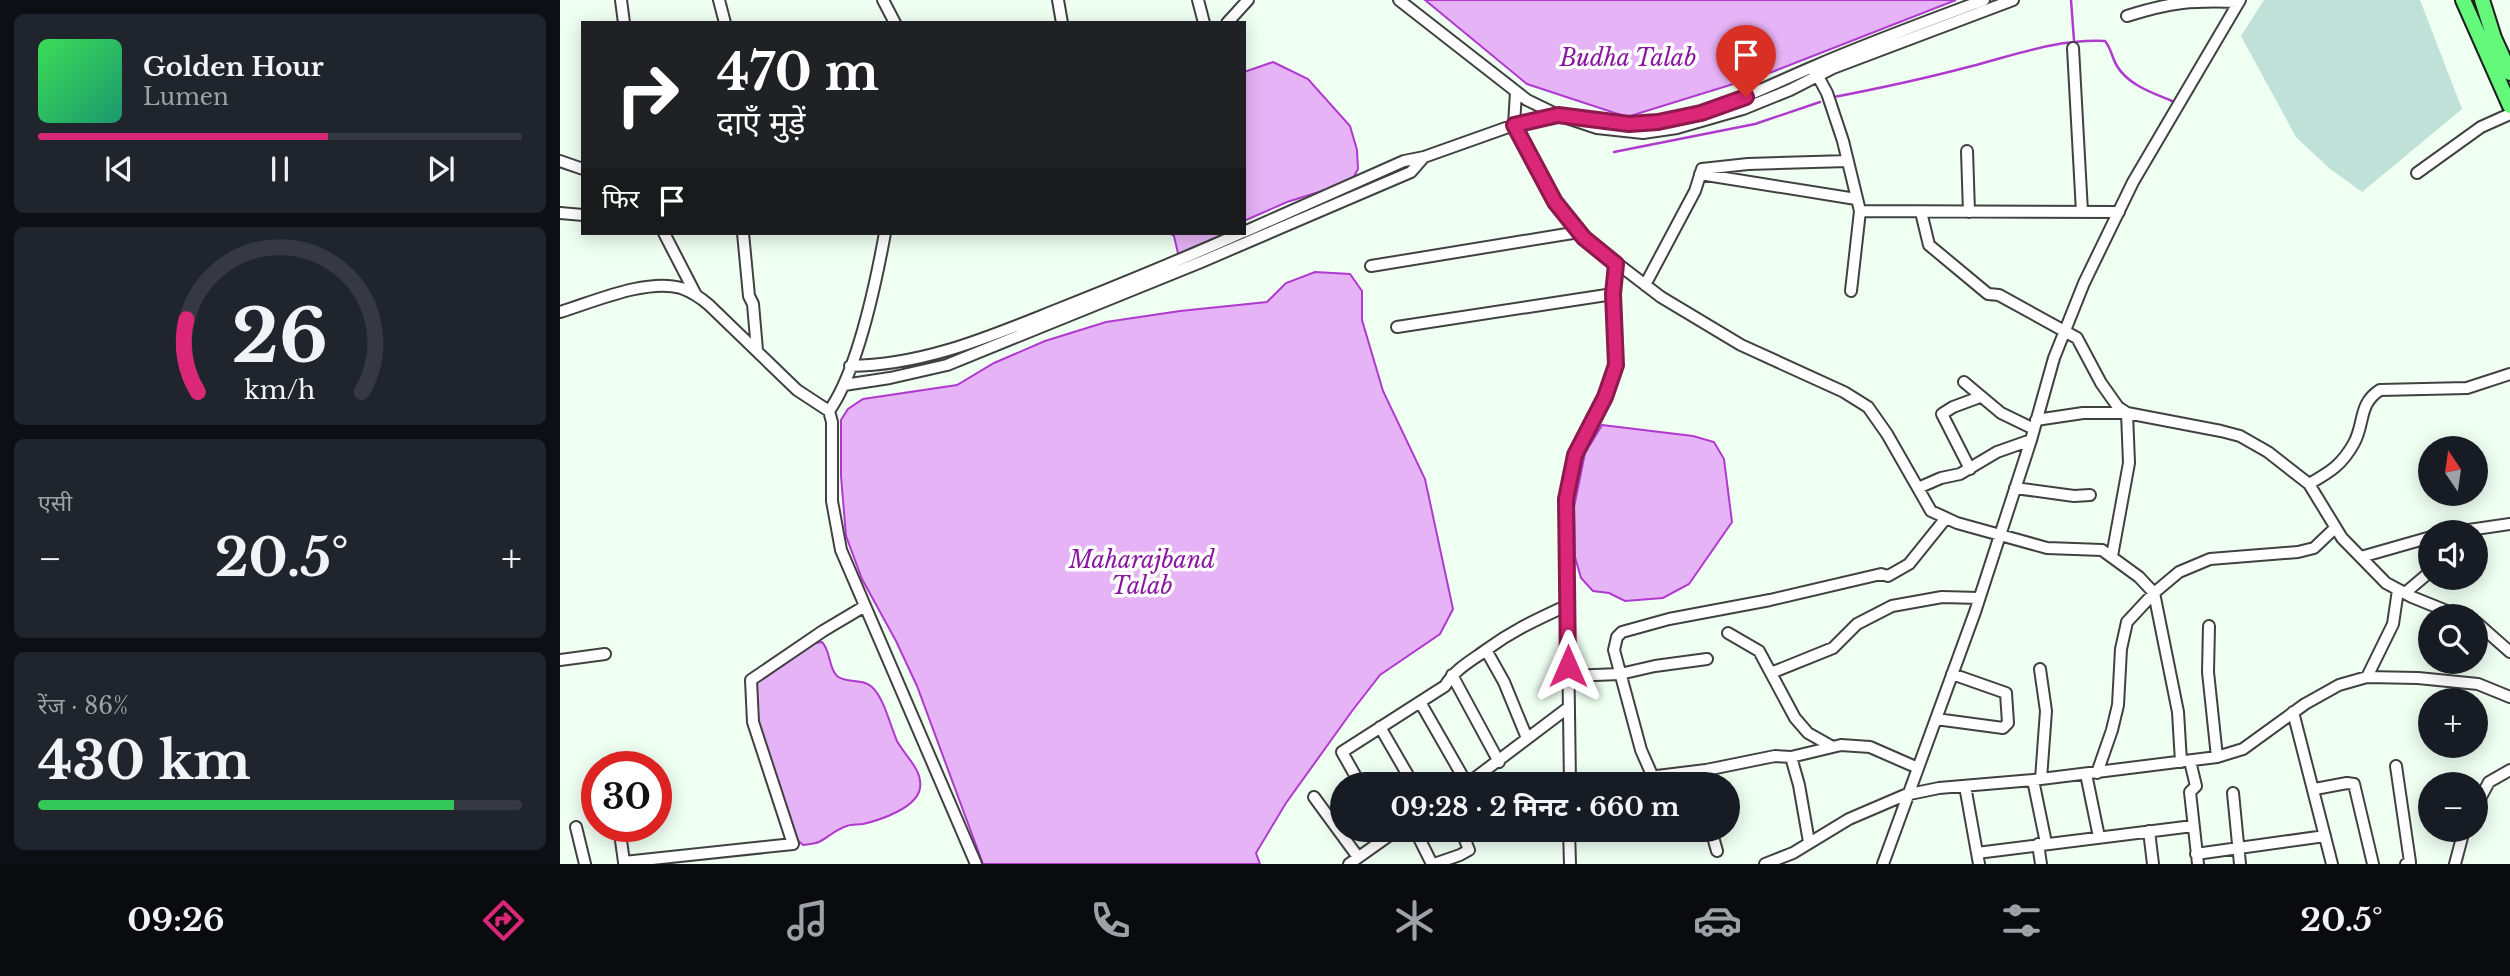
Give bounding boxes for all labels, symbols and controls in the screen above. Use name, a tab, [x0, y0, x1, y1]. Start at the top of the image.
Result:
pin	[1716, 25, 1776, 97]
icon: arrive	[1727, 36, 1765, 74]
text: 470 m	[717, 42, 879, 103]
water label: Budha Talab	[1559, 44, 1696, 72]
icon: right	[602, 49, 693, 140]
text: Golden Hour	[143, 51, 324, 83]
text: Lumen	[143, 83, 229, 111]
text: दाएँ मुड़ें	[717, 103, 805, 143]
icon: previous	[100, 150, 138, 188]
icon: pause	[261, 150, 299, 188]
icon: next	[422, 150, 460, 188]
icon: arrive	[653, 182, 691, 220]
text: फिर	[602, 183, 639, 215]
text: 26	[232, 291, 328, 382]
text: km/h	[245, 375, 315, 406]
north arrow	[2418, 436, 2488, 506]
map controls	[2418, 436, 2488, 842]
text: एसी	[38, 489, 72, 517]
button: sound	[2418, 520, 2488, 590]
text: 20.5°	[215, 526, 349, 590]
text: −	[38, 535, 62, 582]
text: +	[501, 535, 522, 582]
water label: Maharajband Talab	[1068, 546, 1215, 600]
button: search	[2418, 604, 2488, 674]
position arrow	[1531, 629, 1605, 703]
button: +	[2418, 688, 2488, 758]
text: रेंज · 86%	[38, 692, 128, 720]
text: 430 km	[38, 729, 251, 793]
speed limit sign: 30	[581, 751, 672, 842]
button: −	[2418, 772, 2488, 842]
text: 09:28 · 2 मिनट · 660 m	[1390, 791, 1680, 823]
icon: directions	[479, 896, 528, 945]
icon: music	[783, 896, 832, 945]
icon: phone	[1086, 896, 1135, 945]
icon: climate	[1390, 896, 1439, 945]
icon: car	[1693, 896, 1742, 945]
icon: filters	[1997, 896, 2046, 945]
text: 09:26	[127, 900, 224, 940]
text: 20.5°	[2300, 900, 2383, 940]

